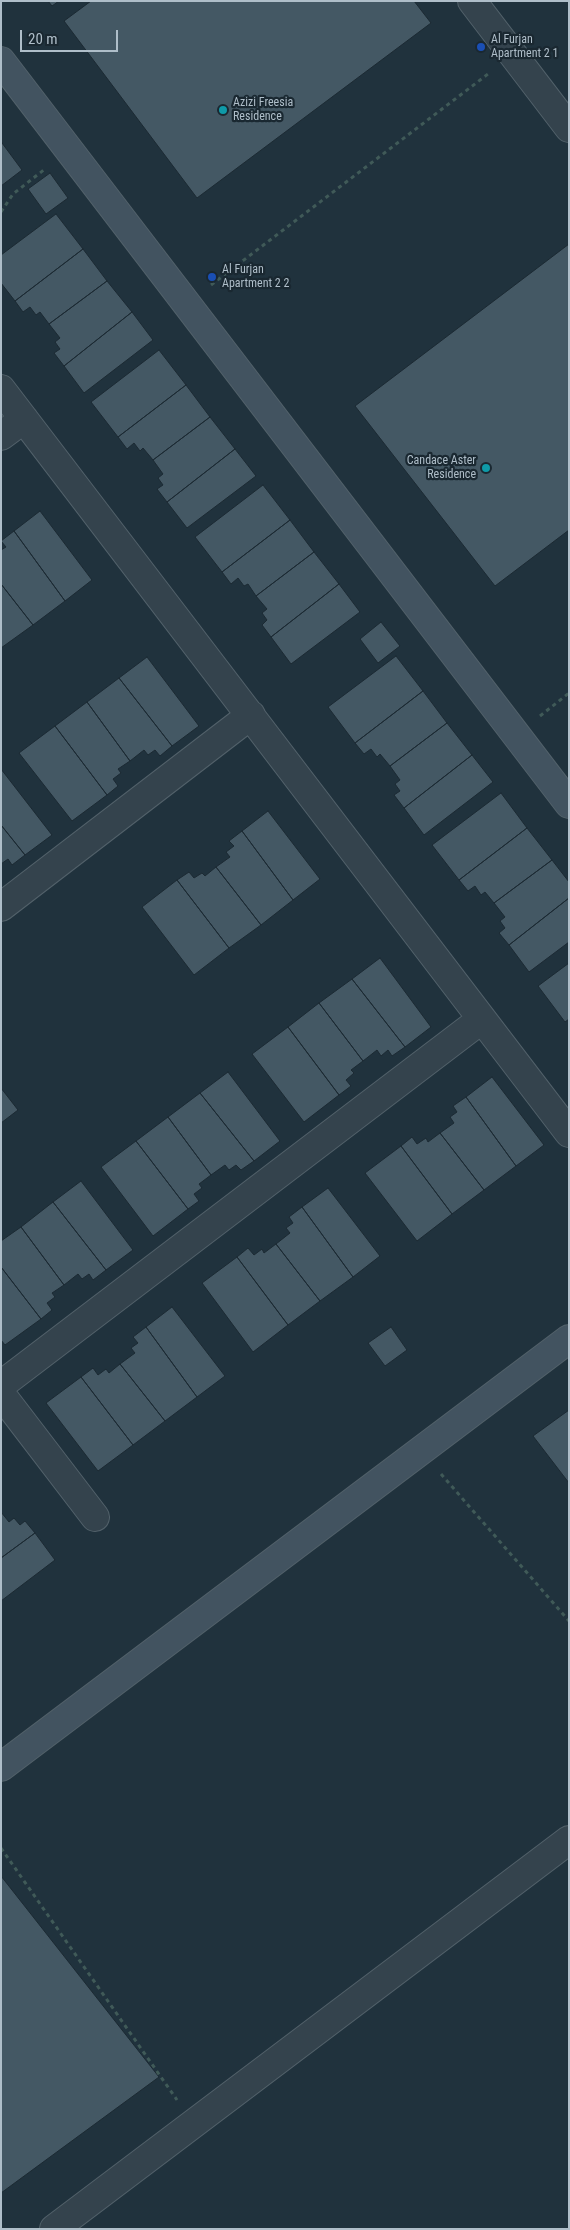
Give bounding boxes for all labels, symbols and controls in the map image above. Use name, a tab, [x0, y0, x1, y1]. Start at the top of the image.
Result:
scale bar	[22, 20, 120, 52]
text: 20 m	[28, 30, 58, 48]
place label: Al Furjan Apartment 2 1	[491, 33, 558, 61]
marker: Al Furjan Apartment 2 1	[475, 41, 487, 53]
place label: Azizi Freesia Residence	[233, 96, 293, 124]
marker: Azizi Freesia Residence	[217, 104, 229, 116]
place label: Al Furjan Apartment 2 2	[222, 263, 289, 291]
marker: Al Furjan Apartment 2 2	[206, 271, 218, 283]
place label: Candace Aster Residence	[407, 454, 476, 482]
marker: Candace Aster Residence	[480, 462, 492, 474]

